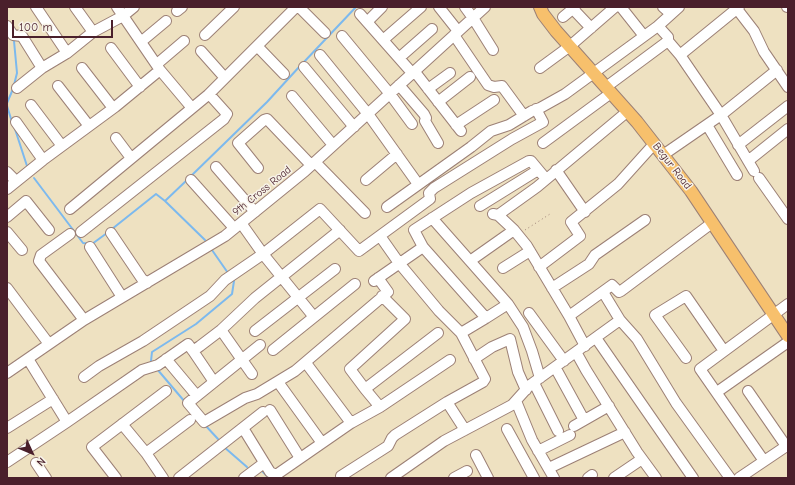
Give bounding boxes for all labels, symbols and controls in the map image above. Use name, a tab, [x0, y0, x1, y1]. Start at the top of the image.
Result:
scale bar	[14, 12, 115, 38]
text: 100 m	[19, 20, 52, 34]
street label: Begur Road	[650, 140, 694, 192]
street label: 9th Cross Road	[230, 163, 294, 219]
north arrow	[12, 433, 52, 473]
text: N	[34, 455, 48, 469]

